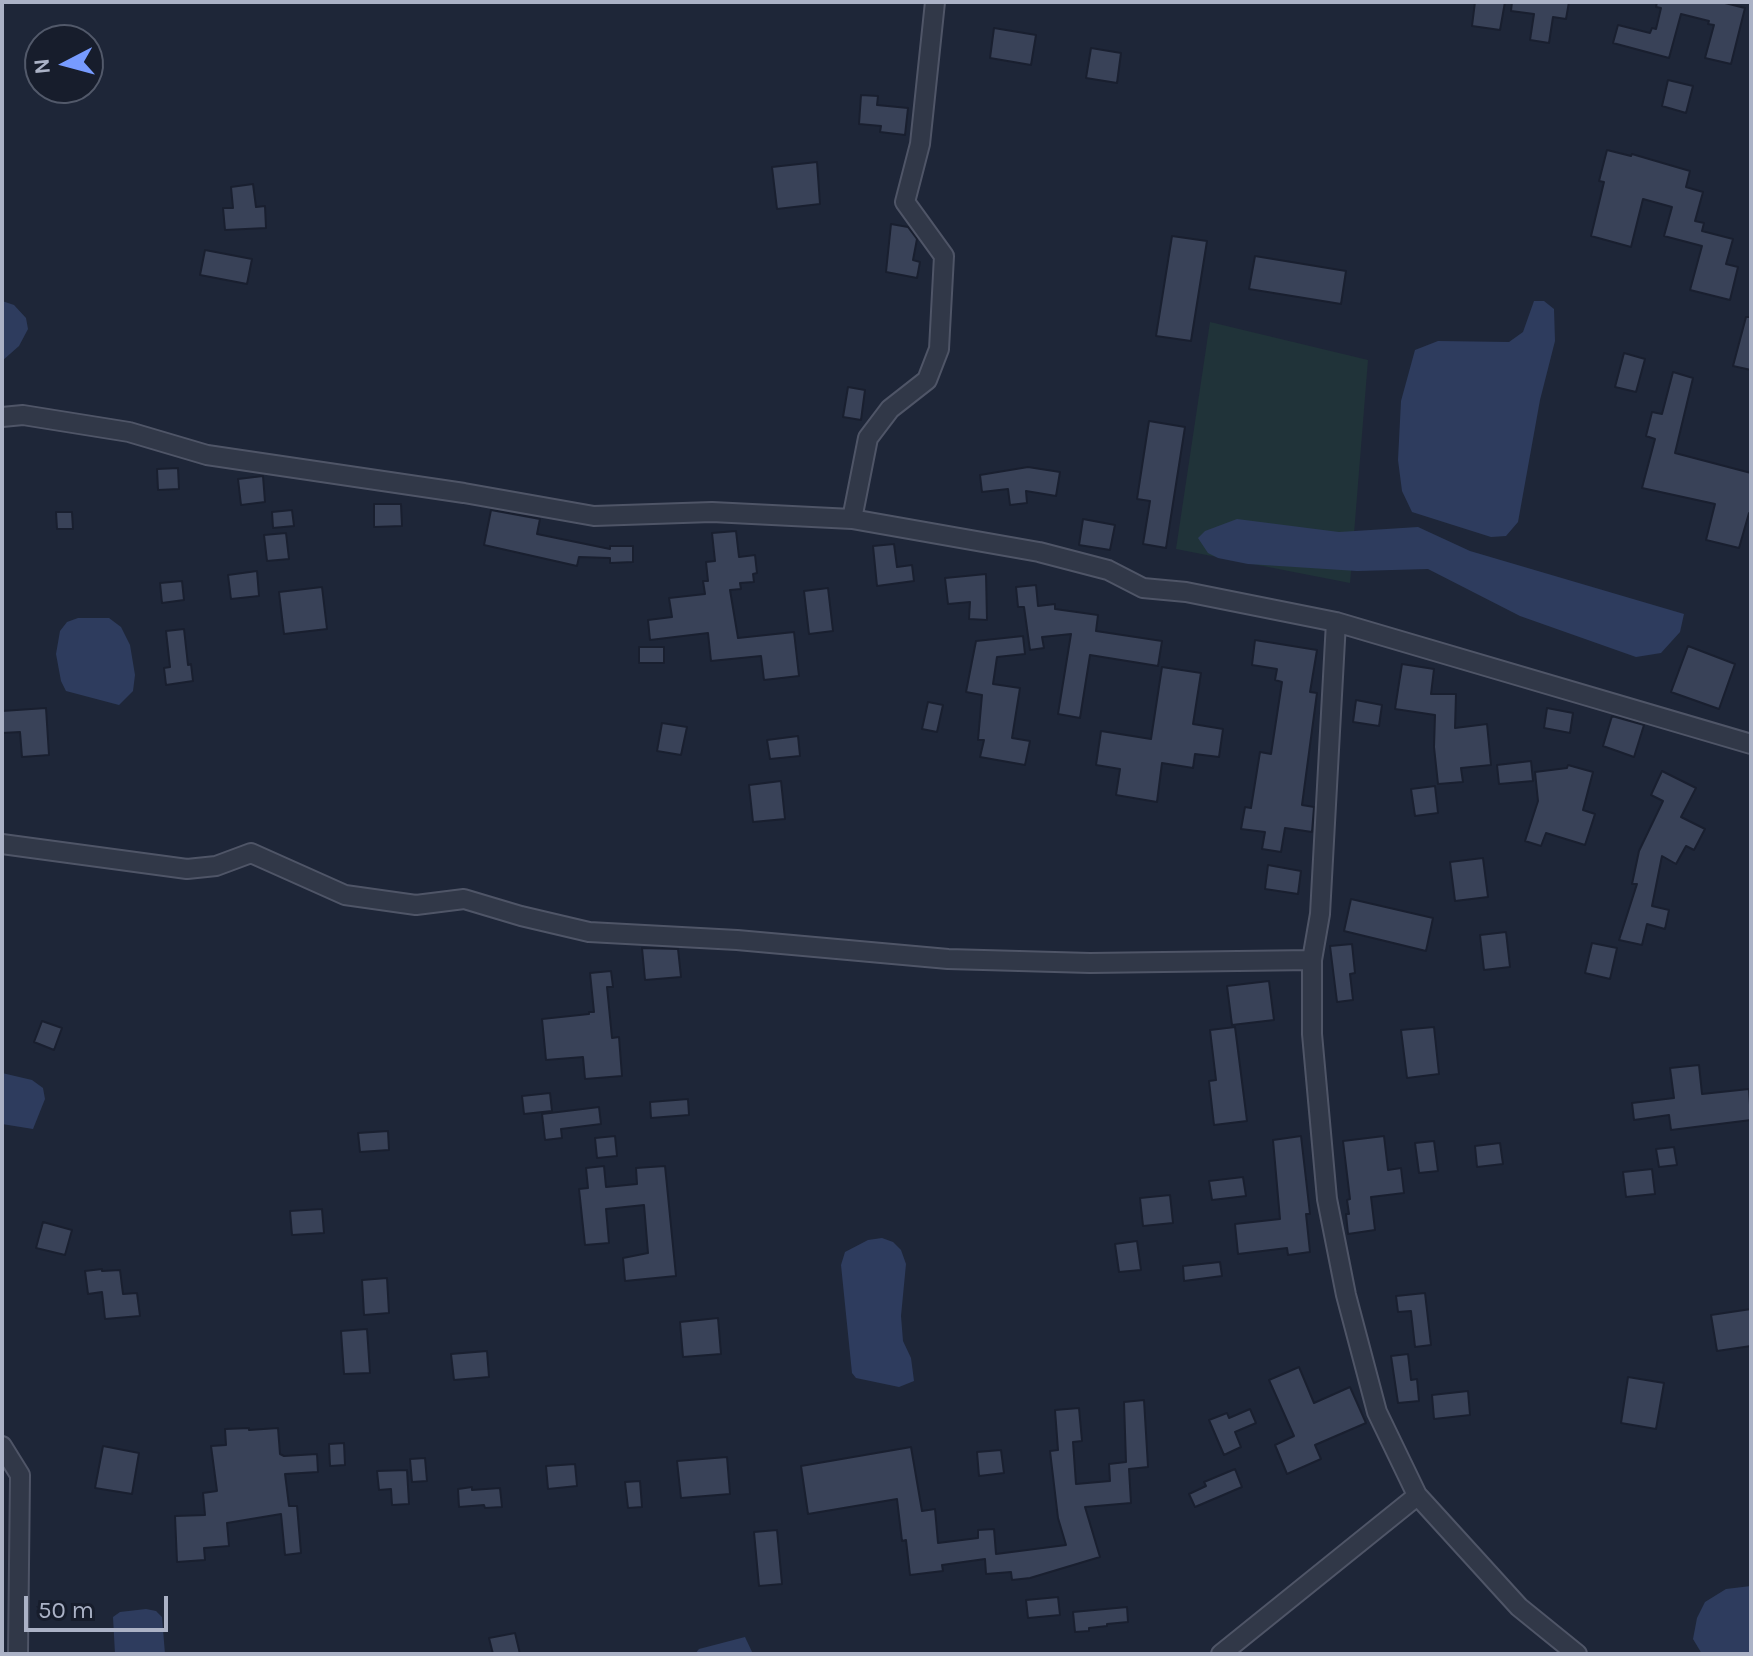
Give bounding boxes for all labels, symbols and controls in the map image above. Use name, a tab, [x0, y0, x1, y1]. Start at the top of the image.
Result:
north arrow	[24, 24, 104, 104]
text: N	[28, 57, 56, 76]
scale bar	[28, 1580, 172, 1630]
text: 50 m	[38, 1596, 94, 1624]

